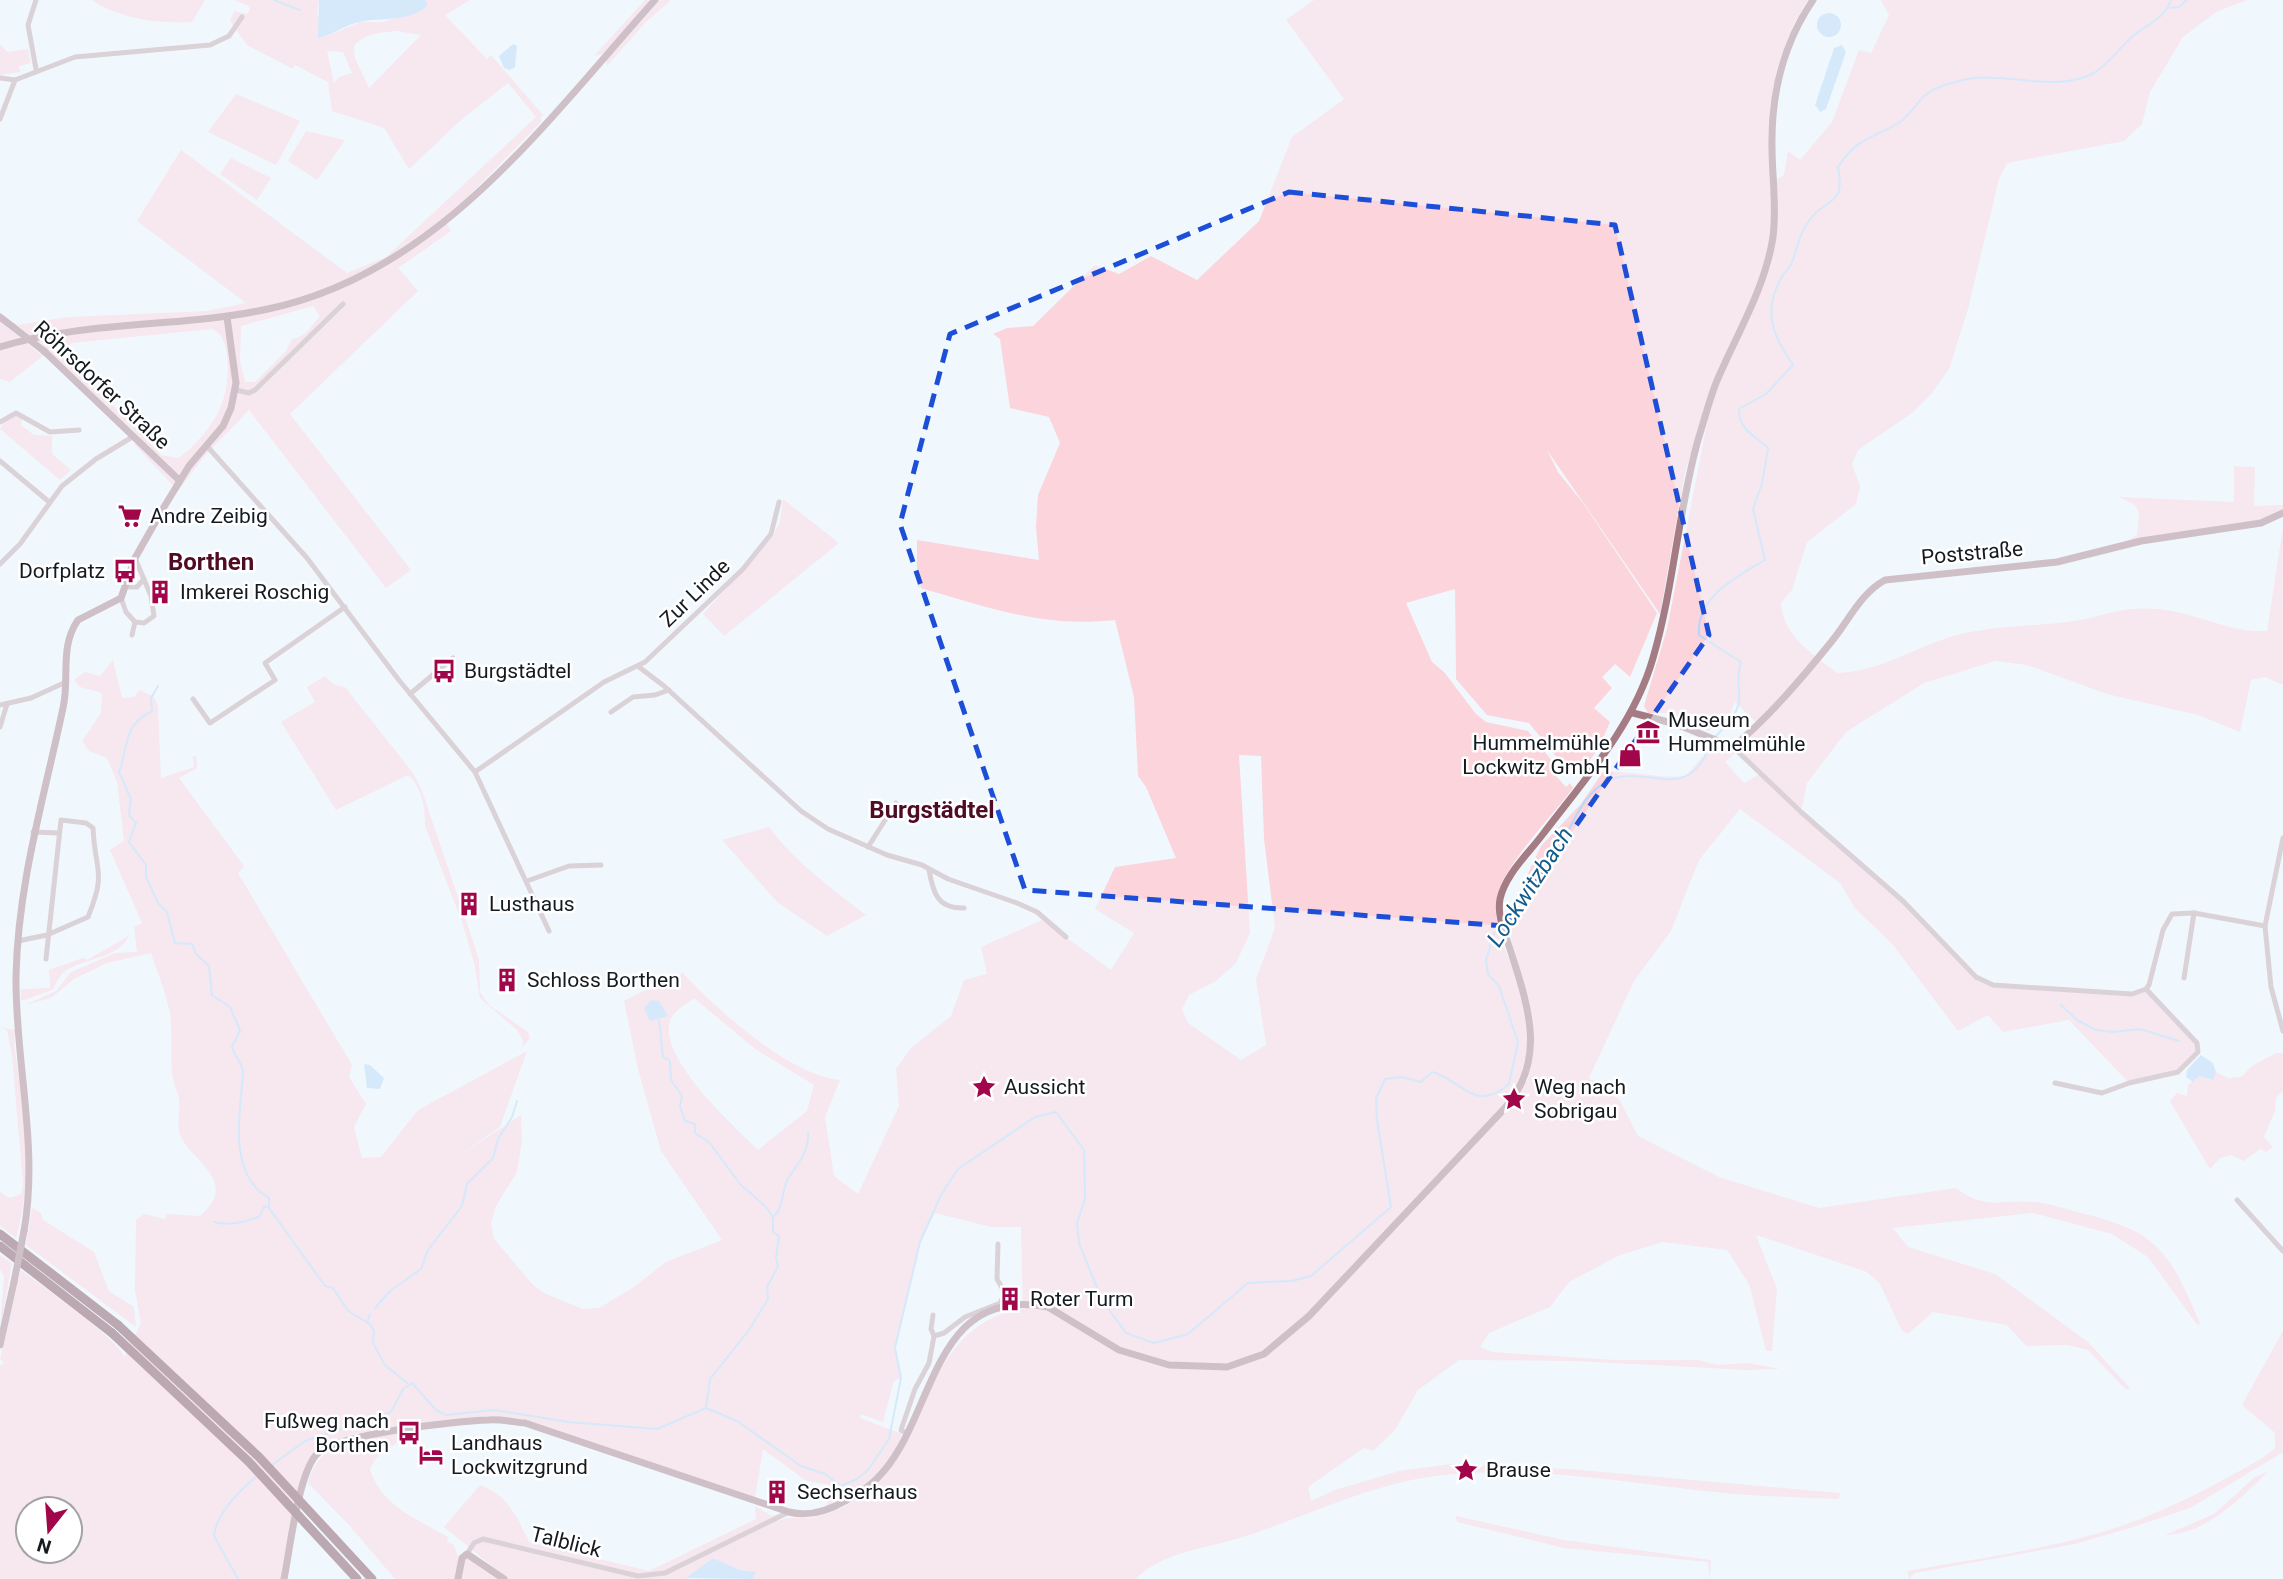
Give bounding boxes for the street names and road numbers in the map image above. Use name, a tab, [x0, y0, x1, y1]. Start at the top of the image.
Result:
street label: Röhrsdorfer Straße	[29, 316, 175, 454]
street label: Poststraße	[1920, 537, 2024, 569]
street label: Zur Linde	[655, 554, 735, 632]
street label: Talblick	[528, 1522, 604, 1562]

